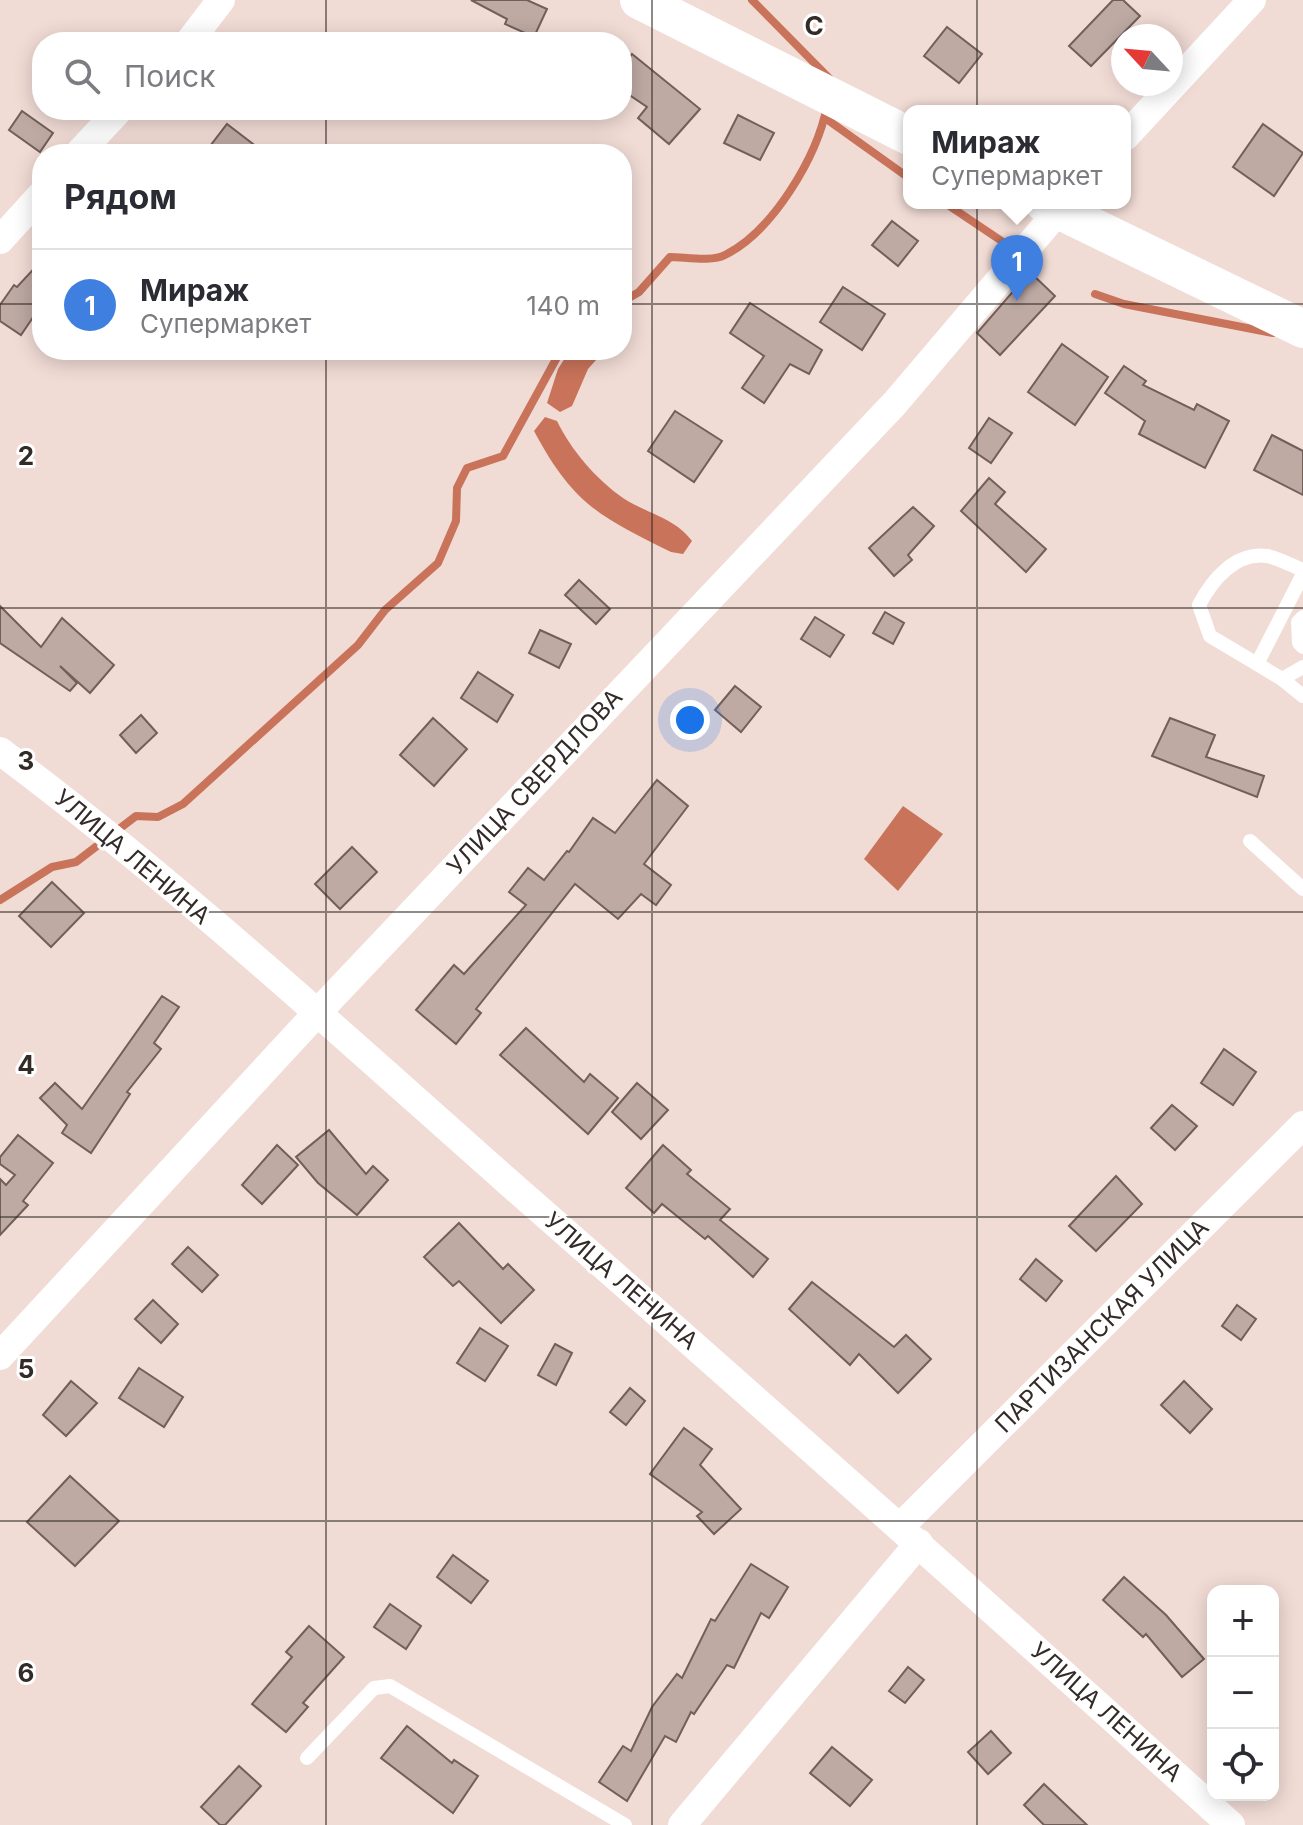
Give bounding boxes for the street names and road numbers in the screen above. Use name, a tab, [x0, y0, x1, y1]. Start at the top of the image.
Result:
street label: УЛИЦА СВЕРДЛОВА	[441, 683, 628, 881]
street label: УЛИЦА ЛЕНИНА	[49, 783, 216, 930]
street label: УЛИЦА ЛЕНИНА	[538, 1206, 704, 1355]
street label: ПАРТИЗАНСКАЯ УЛИЦА	[989, 1213, 1214, 1438]
street label: УЛИЦА ЛЕНИНА	[1024, 1636, 1188, 1787]

